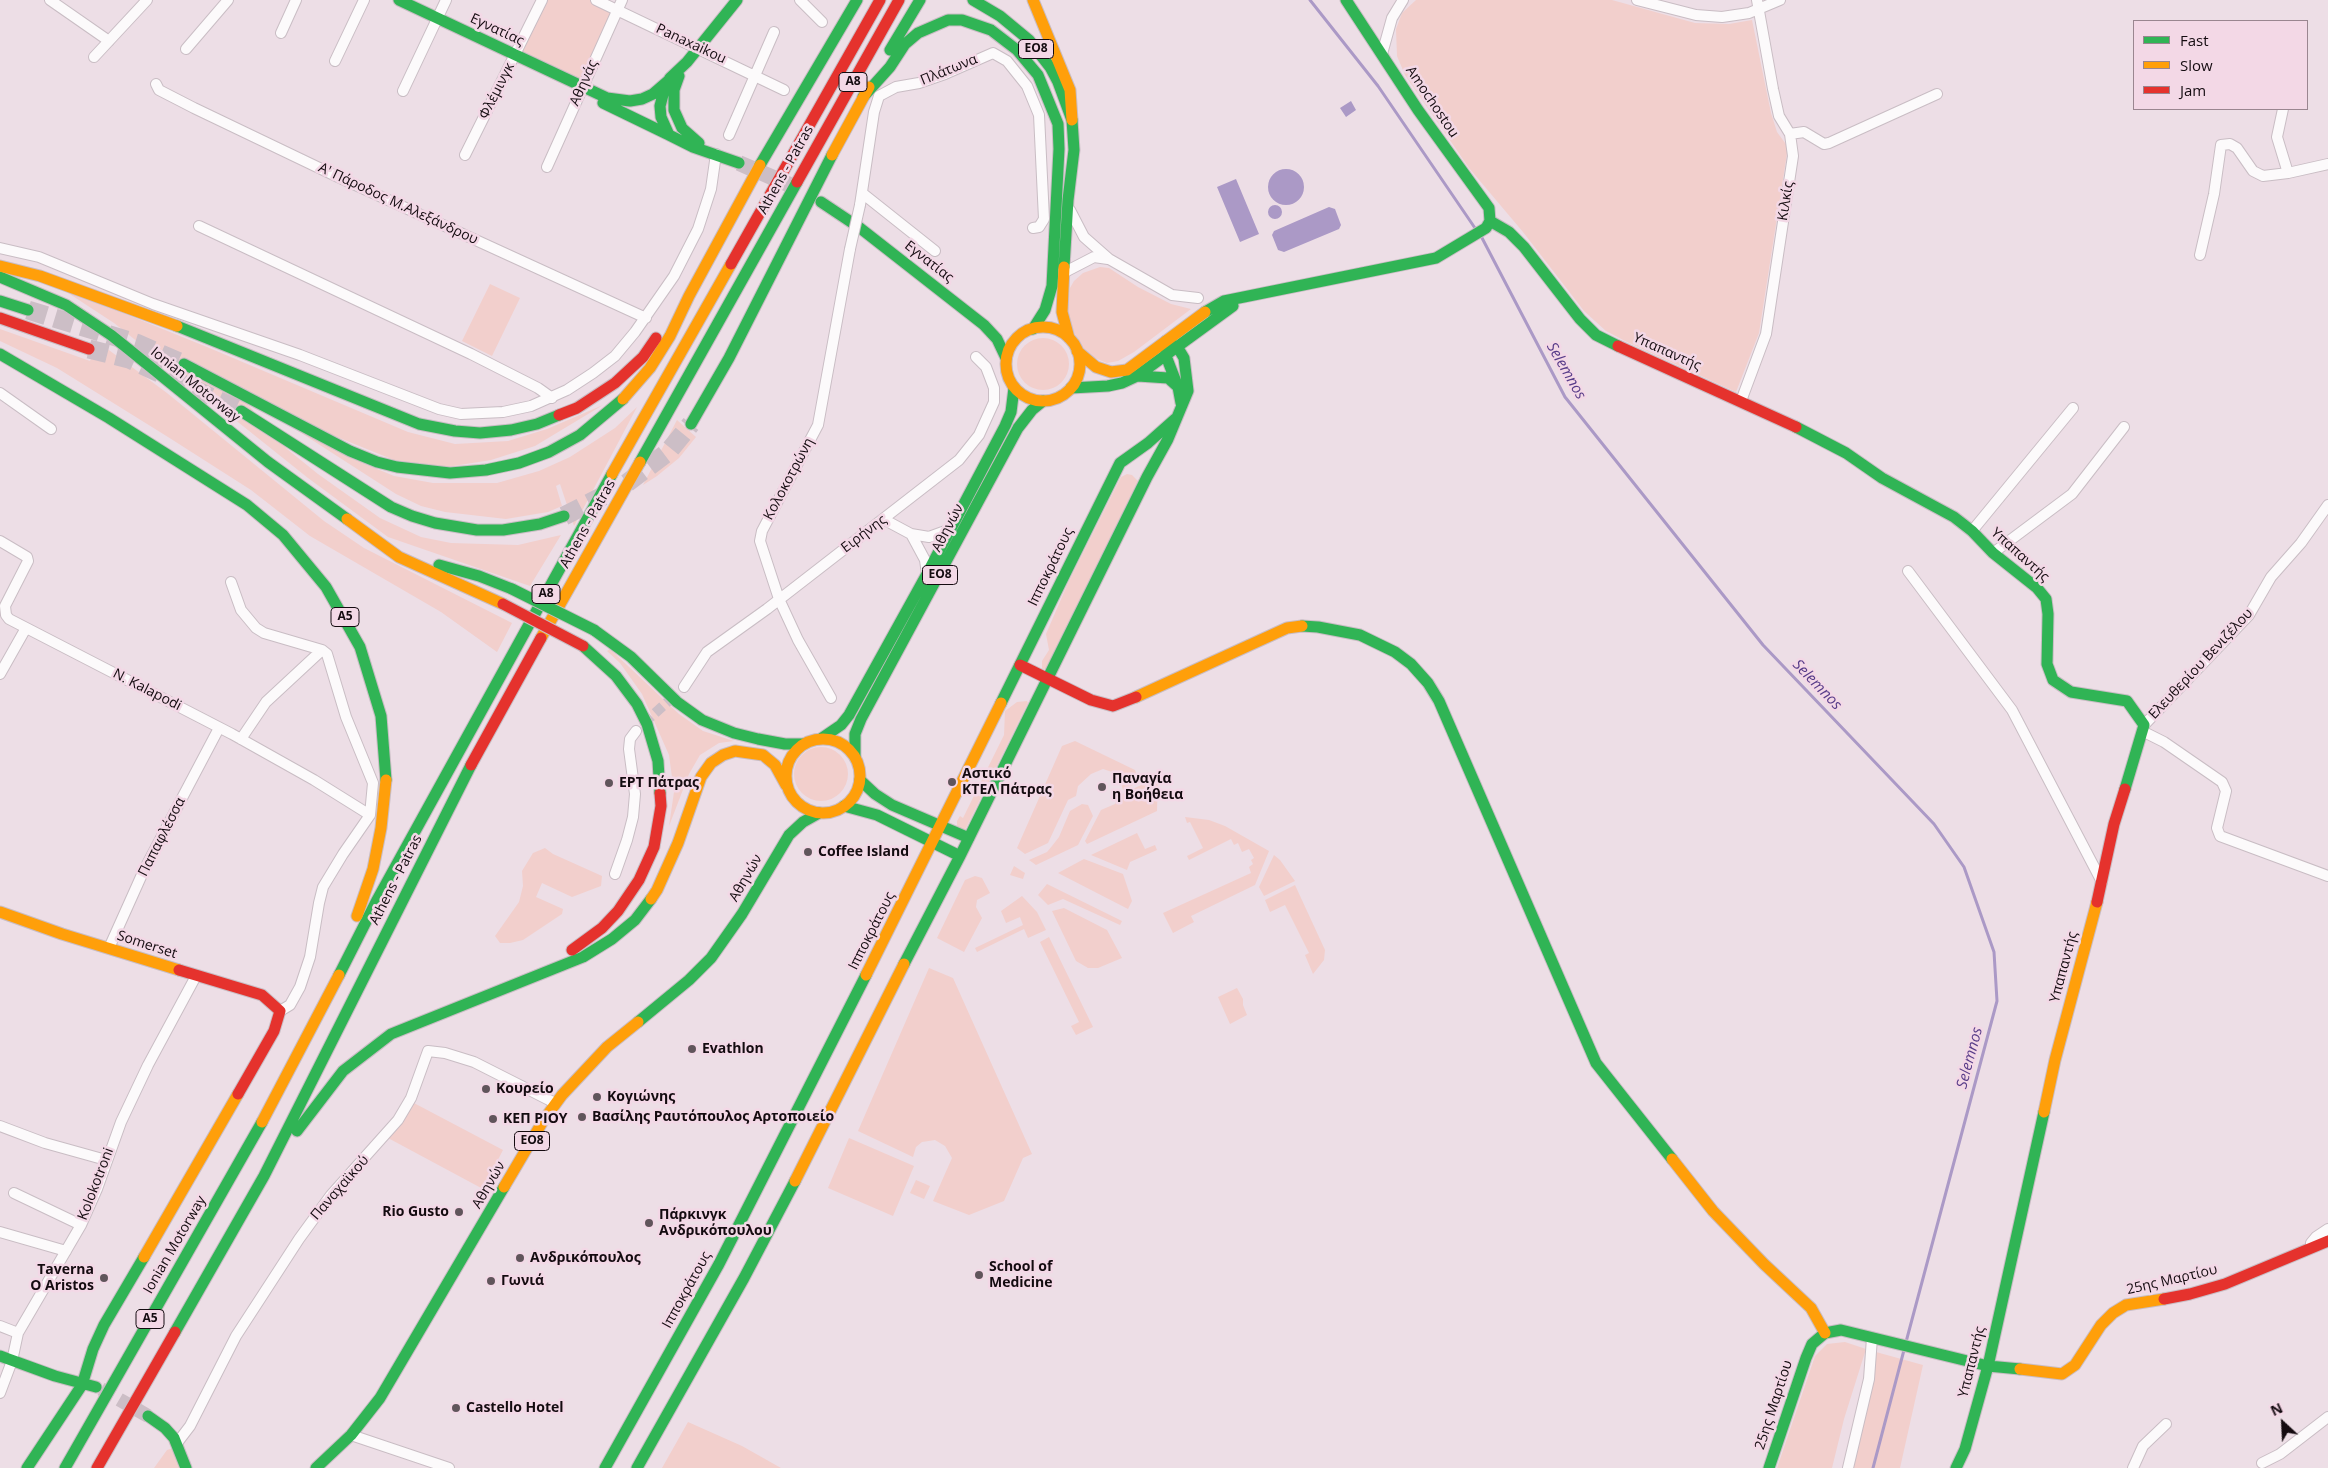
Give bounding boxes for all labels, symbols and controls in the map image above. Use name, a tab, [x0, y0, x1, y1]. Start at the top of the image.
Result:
street label: Εγνατίας	[467, 10, 527, 50]
street label: Panaxaikou	[653, 20, 729, 68]
legend	[2133, 20, 2308, 110]
text: Fast	[2180, 30, 2209, 50]
road number: ΕΟ8	[1018, 40, 1054, 59]
street label: Πλάτωνα	[918, 51, 980, 89]
text: Slow	[2180, 55, 2213, 75]
street label: Αθηνάς	[566, 57, 602, 109]
street label: Φλέμινγκ	[476, 60, 518, 122]
street label: Amochostou	[1402, 63, 1462, 141]
road number: Α8	[839, 72, 867, 91]
text: Jam	[2180, 80, 2206, 100]
street label: Athens - Patras	[755, 123, 817, 217]
street label: Α' Πάροδος Μ.Αλεξάνδρου	[316, 160, 480, 248]
street label: Κιλκίς	[1775, 180, 1797, 222]
street label: Εγνατίας	[901, 238, 957, 286]
street label: Υπαπαντής	[1630, 330, 1704, 374]
water label: Selemnos	[1542, 339, 1590, 403]
street label: Ionian Motorway	[147, 344, 243, 426]
street label: Κολοκοτρώνη	[760, 435, 818, 523]
street label: Athens - Patras	[557, 477, 619, 571]
street label: Αθηνών	[928, 501, 968, 555]
street label: Ειρήνης	[838, 512, 890, 556]
street label: Υπαπαντής	[1987, 524, 2053, 586]
street label: Ιπποκράτους	[1025, 525, 1077, 609]
road number: ΕΟ8	[922, 566, 958, 584]
road number: Α8	[532, 584, 560, 604]
street label: Ελευθερίου Βενιζέλου	[2145, 605, 2257, 723]
road number: Α5	[331, 608, 359, 626]
water label: Selemnos	[1789, 656, 1845, 714]
street label: N. Kalapodi	[110, 666, 184, 714]
place label: Αστικό ΚΤΕΛ Πάτρας	[962, 766, 1052, 799]
place label: Παναγία η Βοήθεια	[1112, 771, 1183, 804]
place label: ΕΡΤ Πάτρας	[619, 775, 699, 791]
marker: Αστικό ΚΤΕΛ Πάτρας	[946, 776, 958, 788]
marker: ΕΡΤ Πάτρας	[603, 777, 615, 789]
marker: Παναγία η Βοήθεια	[1096, 781, 1108, 793]
street label: Παπαφλέσσα	[135, 795, 189, 879]
street label: Athens - Patras	[366, 832, 426, 928]
place label: Coffee Island	[818, 844, 909, 860]
marker: Coffee Island	[802, 846, 814, 858]
street label: Αθηνών	[726, 851, 766, 905]
street label: Ιπποκράτους	[845, 889, 899, 973]
street label: Somerset	[115, 927, 179, 963]
street label: Υπαπαντής	[2046, 930, 2082, 1004]
water label: Selemnos	[1953, 1025, 1987, 1091]
place label: Evathlon	[702, 1041, 764, 1057]
marker: Evathlon	[686, 1043, 698, 1055]
place label: Κουρείο	[496, 1081, 554, 1097]
marker: Κουρείο	[480, 1083, 492, 1095]
place label: Κογιώνης	[607, 1089, 675, 1105]
marker: Κογιώνης	[591, 1091, 603, 1103]
place label: Βασίλης Ραυτόπουλος Αρτοποιείο	[592, 1109, 834, 1125]
place label: ΚΕΠ ΡΙΟΥ	[503, 1111, 568, 1127]
marker: Βασίλης Ραυτόπουλος Αρτοποιείο	[576, 1111, 588, 1123]
marker: ΚΕΠ ΡΙΟΥ	[487, 1113, 499, 1125]
road number: ΕΟ8	[514, 1132, 550, 1150]
street label: Kolokotroni	[75, 1146, 117, 1222]
street label: Παναχαϊκού	[307, 1152, 373, 1224]
street label: Αθηνών	[469, 1158, 509, 1212]
street label: Ionian Motorway	[140, 1193, 210, 1297]
place label: Rio Gusto	[382, 1204, 449, 1220]
marker: Rio Gusto	[453, 1206, 465, 1218]
place label: Πάρκινγκ Ανδρικόπουλου	[659, 1207, 772, 1240]
marker: Πάρκινγκ Ανδρικόπουλου	[643, 1217, 655, 1229]
street label: Ιπποκράτους	[659, 1249, 715, 1331]
place label: Ανδρικόπουλος	[530, 1250, 641, 1266]
marker: Ανδρικόπουλος	[514, 1252, 526, 1264]
place label: School of Medicine	[989, 1259, 1053, 1292]
street label: 25ης Μαρτίου	[2125, 1261, 2219, 1299]
place label: Taverna O Aristos	[30, 1262, 94, 1294]
marker: School of Medicine	[973, 1269, 985, 1281]
marker: Taverna O Aristos	[98, 1272, 110, 1284]
place label: Γωνιά	[501, 1273, 544, 1289]
marker: Γωνιά	[485, 1275, 497, 1287]
road number: Α5	[136, 1310, 164, 1328]
street label: Υπαπαντής	[1955, 1325, 1989, 1399]
street label: 25ης Μαρτίου	[1752, 1358, 1796, 1452]
north arrow	[2258, 1398, 2308, 1448]
text: N	[2267, 1398, 2286, 1420]
place label: Castello Hotel	[466, 1400, 564, 1416]
marker: Castello Hotel	[450, 1402, 462, 1414]

